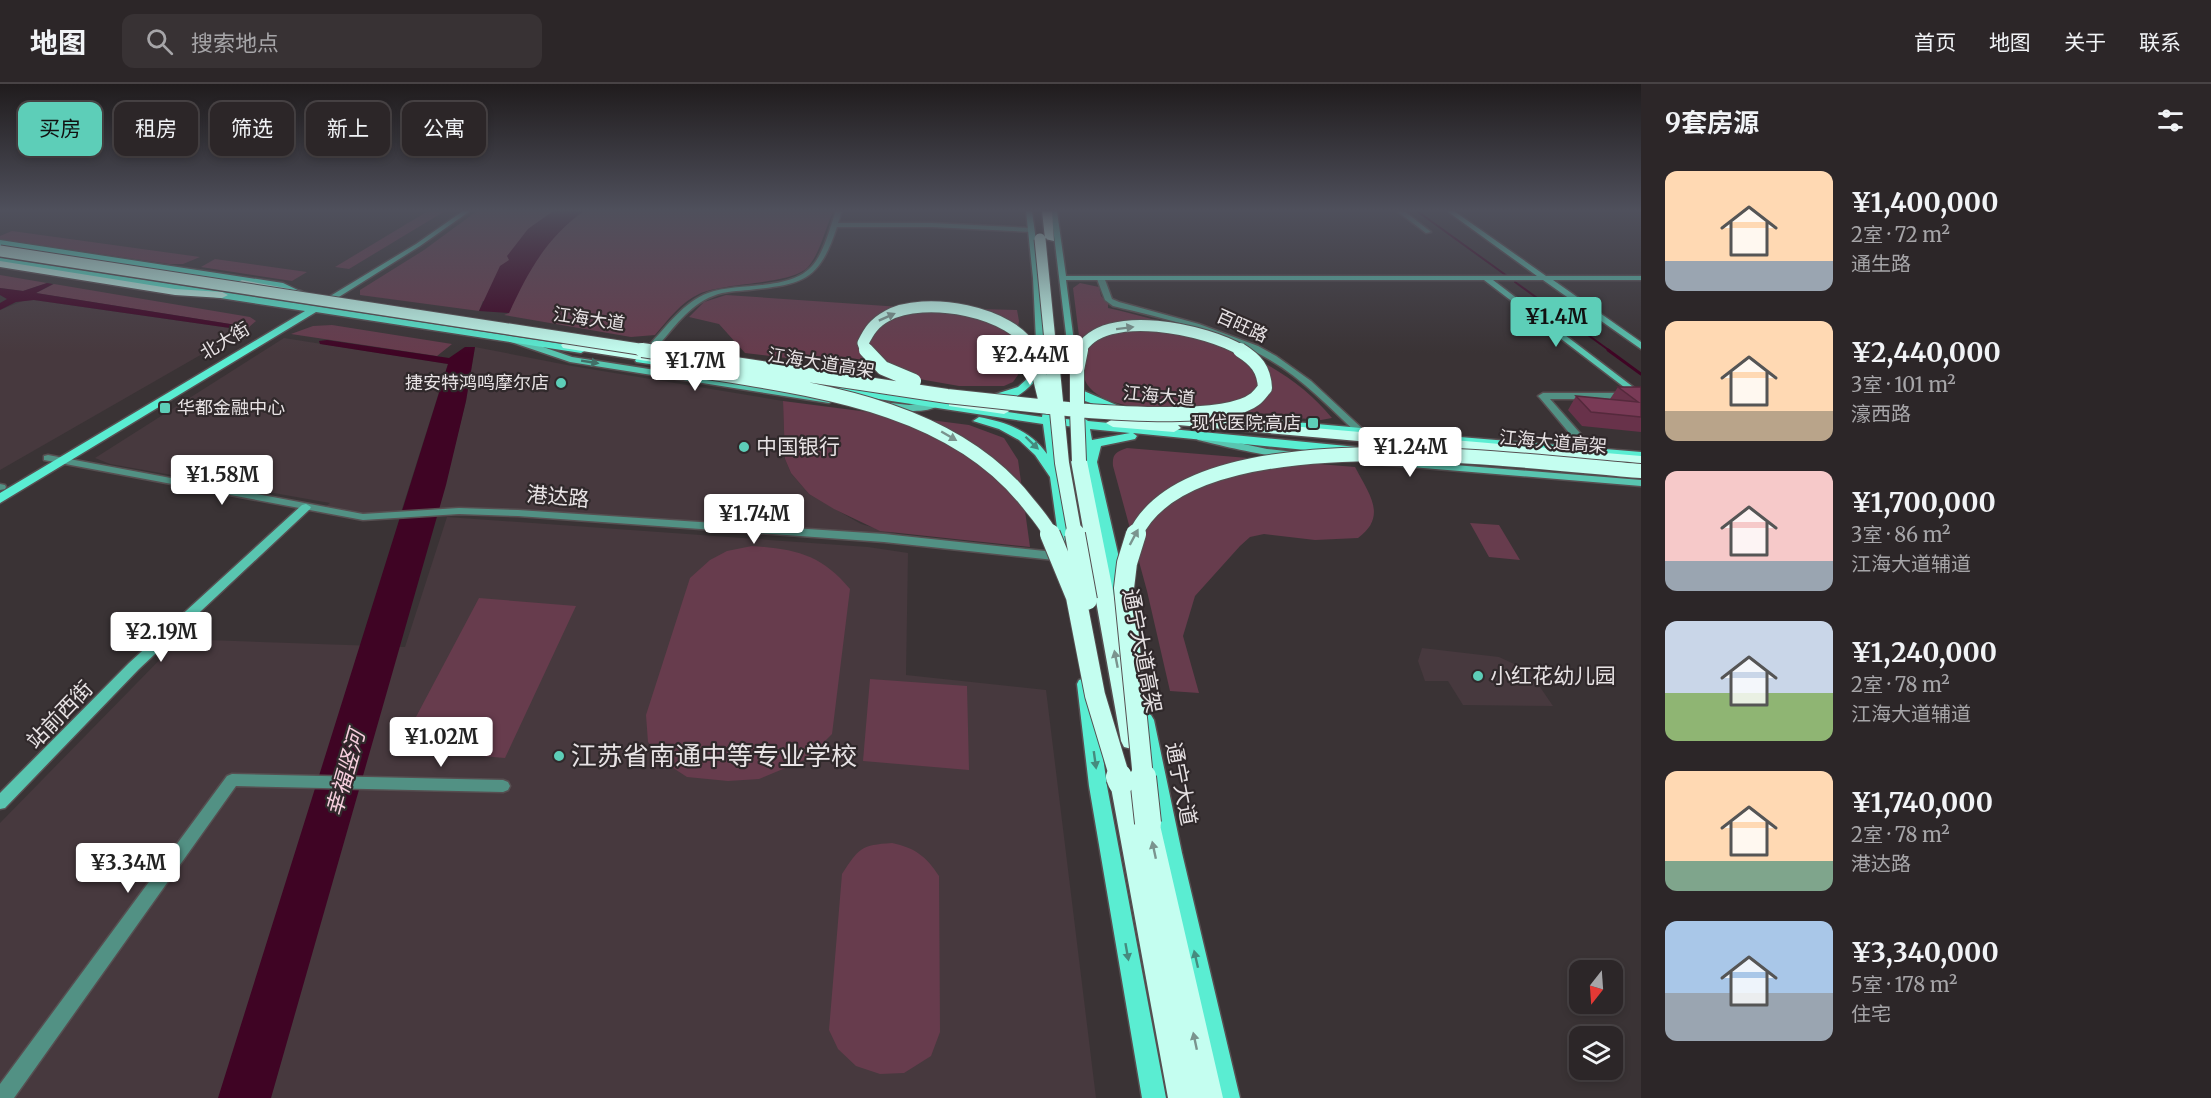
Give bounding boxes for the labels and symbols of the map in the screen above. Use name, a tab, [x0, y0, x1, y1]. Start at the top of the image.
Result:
pin: ¥1.4M	[1514, 297, 1598, 348]
street label: 江海大道	[552, 302, 626, 335]
street label: 百旺路	[1213, 304, 1272, 347]
one-way arrow	[878, 313, 895, 322]
street label: 北大街	[196, 317, 254, 364]
one-way arrow	[1115, 323, 1134, 333]
pin: ¥2.44M	[981, 335, 1079, 386]
pin: ¥1.7M	[653, 341, 737, 392]
street label: 江海大道高架	[766, 343, 876, 382]
one-way arrow	[581, 358, 600, 367]
place label: 捷安特鸿鸣摩尔店	[405, 371, 549, 394]
marker: 捷安特鸿鸣摩尔店	[554, 376, 568, 390]
street label: 江海大道	[1122, 381, 1196, 410]
place label: 华都金融中心	[177, 396, 285, 419]
marker: 华都金融中心	[158, 401, 172, 415]
place label: 现代医院·高店	[1191, 411, 1301, 434]
marker: 现代医院·高店	[1306, 416, 1320, 430]
street label: 江海大道高架	[1498, 425, 1608, 458]
pin: ¥1.24M	[1361, 427, 1459, 478]
one-way arrow	[941, 431, 957, 442]
place label: 中国银行	[756, 433, 840, 460]
one-way arrow	[1024, 436, 1038, 450]
marker: 中国银行	[737, 440, 751, 454]
pin: ¥1.58M	[173, 455, 271, 506]
street label: 港达路	[525, 480, 591, 513]
pin: ¥1.74M	[705, 494, 803, 545]
one-way arrow	[1129, 528, 1139, 545]
street label: 通宁大道高架	[1117, 586, 1168, 715]
pin: ¥2.19M	[112, 612, 210, 663]
one-way arrow	[1111, 649, 1120, 668]
place label: 小红花幼儿园	[1490, 662, 1616, 689]
marker: 小红花幼儿园	[1471, 669, 1485, 683]
street label: 站前西街	[21, 675, 99, 754]
pin: ¥1.02M	[392, 717, 490, 768]
water label: 幸福竖河	[319, 723, 372, 819]
place label: 江苏省南通中等专业学校	[571, 739, 857, 772]
street label: 通宁大道	[1160, 740, 1203, 828]
marker: 江苏省南通中等专业学校	[552, 749, 566, 763]
one-way arrow	[1090, 750, 1100, 769]
one-way arrow	[1149, 841, 1158, 860]
pin: ¥3.34M	[79, 843, 177, 894]
one-way arrow	[1123, 943, 1132, 962]
one-way arrow	[1191, 950, 1201, 968]
north arrow	[1569, 960, 1623, 1014]
one-way arrow	[1190, 1032, 1200, 1050]

